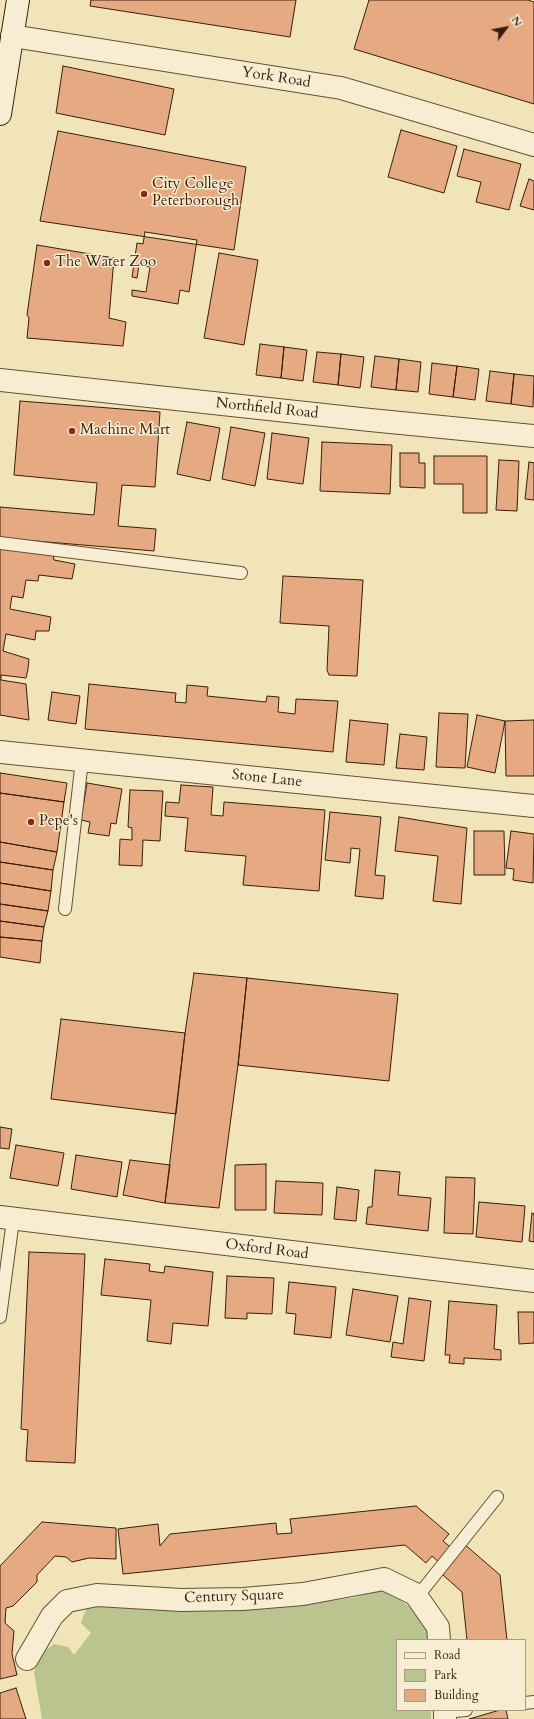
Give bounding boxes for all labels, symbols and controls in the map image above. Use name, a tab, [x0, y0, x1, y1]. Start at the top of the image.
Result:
north arrow	[486, 8, 526, 48]
text: N	[508, 13, 525, 29]
street label: York Road	[240, 64, 312, 92]
place label: City College Peterborough	[152, 176, 239, 211]
marker: City College Peterborough	[139, 189, 149, 199]
place label: The Water Zoo	[55, 254, 156, 272]
marker: The Water Zoo	[42, 258, 52, 268]
street label: Northfield Road	[215, 395, 319, 423]
place label: Machine Mart	[80, 422, 170, 440]
marker: Machine Mart	[67, 426, 77, 436]
street label: Stone Lane	[231, 766, 303, 792]
place label: Pepe's	[39, 813, 78, 831]
marker: Pepe's	[26, 817, 36, 827]
street label: Oxford Road	[224, 1236, 310, 1264]
street label: Century Square	[184, 1586, 284, 1608]
legend	[396, 1639, 526, 1711]
text: Road	[434, 1647, 460, 1663]
text: Park	[434, 1667, 457, 1683]
text: Building	[434, 1687, 478, 1703]

